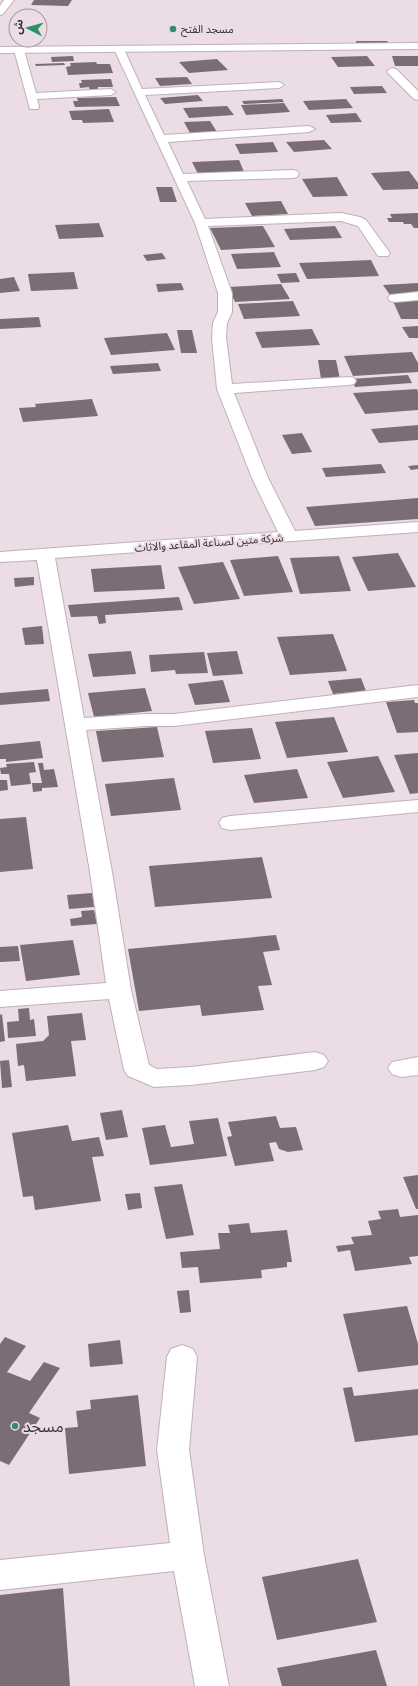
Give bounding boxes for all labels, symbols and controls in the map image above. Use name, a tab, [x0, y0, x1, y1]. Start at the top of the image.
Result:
north arrow	[8, 8, 48, 48]
text: ش	[11, 19, 26, 35]
place label: مسجد الفتح	[181, 23, 234, 37]
marker: مسجد الفتح	[168, 24, 178, 34]
street label: شركة متين لصناعة المقاعد والاثاث	[134, 531, 284, 555]
place label: مسجد	[23, 1417, 64, 1436]
marker: مسجد	[10, 1421, 20, 1431]

